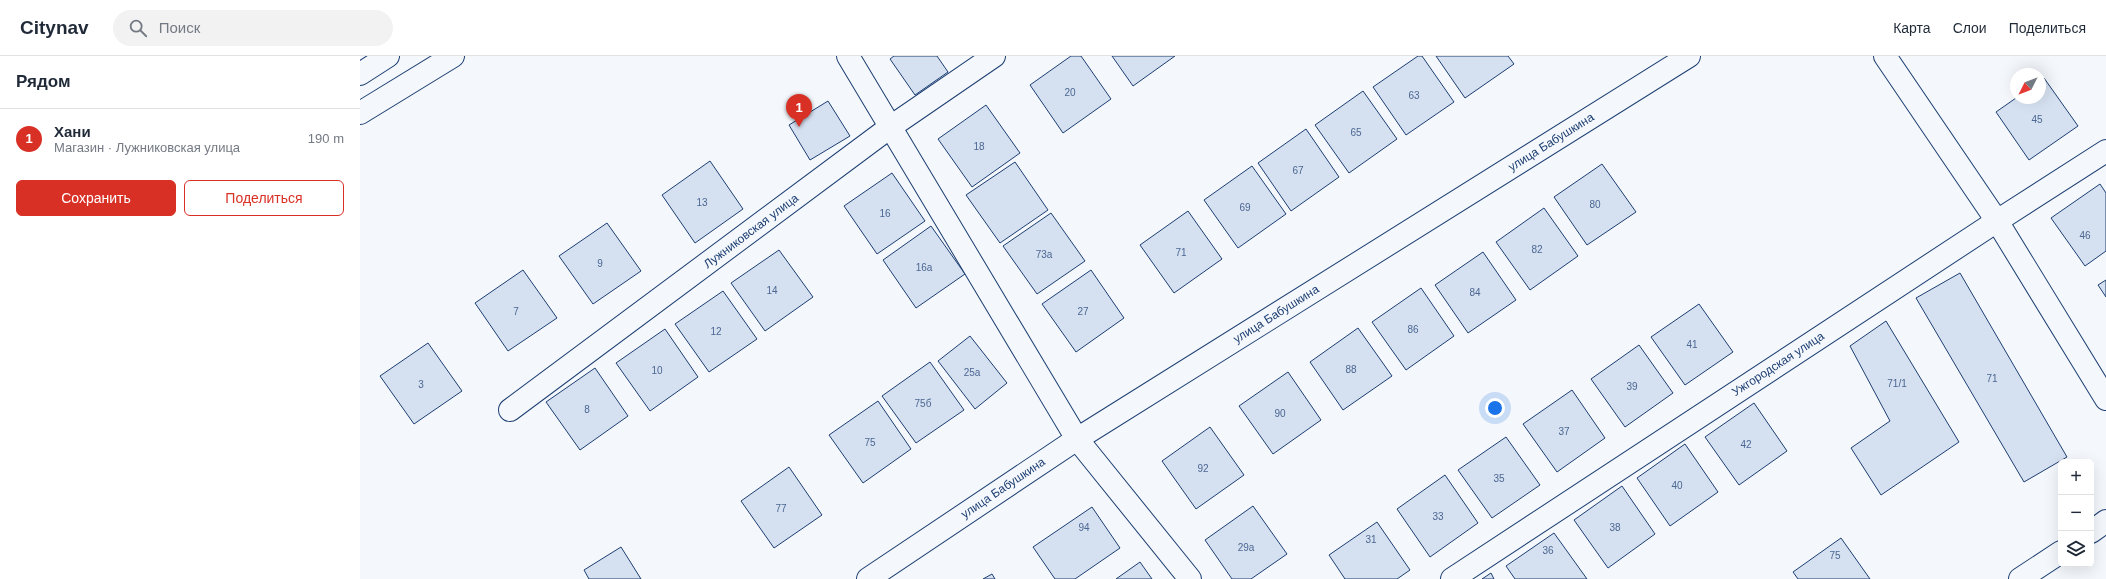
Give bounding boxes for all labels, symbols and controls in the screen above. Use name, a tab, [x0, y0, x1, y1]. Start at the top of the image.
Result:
search box	[113, 10, 393, 46]
text: Citynav	[20, 17, 89, 38]
icon: search	[127, 17, 149, 39]
text: Поиск	[159, 19, 200, 36]
text: Карта	[1893, 20, 1931, 36]
text: Слои	[1953, 20, 1987, 36]
text: Поделиться	[2009, 20, 2086, 36]
north arrow	[2010, 68, 2046, 104]
text: Рядом	[16, 72, 71, 91]
house number: 20	[1064, 87, 1076, 98]
house number: 63	[1408, 90, 1420, 101]
pin: 1	[786, 94, 812, 127]
street label: улица Бабушкина	[1506, 110, 1597, 174]
house number: 45	[2031, 114, 2043, 125]
text: Хани	[54, 123, 91, 140]
house number: 65	[1350, 127, 1362, 138]
text: 1	[25, 131, 33, 146]
text: 190 m	[308, 131, 344, 146]
text: Магазин · Лужниковская улица	[54, 140, 240, 155]
house number: 18	[973, 141, 985, 152]
house number: 67	[1292, 165, 1304, 176]
button: Сохранить	[16, 180, 176, 216]
button: Поделиться	[184, 180, 344, 216]
street label: Лужниковская улица	[701, 191, 801, 271]
house number: 13	[696, 197, 708, 208]
house number: 80	[1589, 199, 1601, 210]
house number: 69	[1239, 202, 1251, 213]
house number: 16	[879, 208, 891, 219]
house number: 46	[2079, 230, 2091, 241]
house number: 82	[1531, 244, 1543, 255]
house number: 71	[1175, 247, 1187, 258]
house number: 73а	[1036, 249, 1053, 260]
house number: 9	[597, 258, 603, 269]
house number: 16а	[916, 262, 933, 273]
street label: улица Бабушкина	[1231, 282, 1322, 346]
house number: 14	[766, 285, 778, 296]
house number: 84	[1469, 287, 1481, 298]
house number: 7	[513, 306, 519, 317]
house number: 27	[1077, 306, 1089, 317]
house number: 86	[1407, 324, 1419, 335]
house number: 12	[710, 326, 722, 337]
street label: Ужгородская улица	[1729, 329, 1827, 399]
house number: 41	[1686, 339, 1698, 350]
house number: 88	[1345, 364, 1357, 375]
house number: 10	[651, 365, 663, 376]
house number: 25а	[964, 367, 981, 378]
house number: 71	[1986, 373, 1998, 384]
house number: 71/1	[1887, 378, 1907, 389]
house number: 3	[418, 379, 424, 390]
house number: 39	[1626, 381, 1638, 392]
house number: 75б	[915, 398, 932, 409]
your location	[1485, 398, 1505, 418]
house number: 8	[584, 404, 590, 415]
house number: 90	[1274, 408, 1286, 419]
house number: 37	[1558, 426, 1570, 437]
house number: 75	[864, 437, 876, 448]
house number: 42	[1740, 439, 1752, 450]
street label: улица Бабушкина	[958, 455, 1048, 521]
map controls	[2058, 459, 2094, 567]
button: +	[2058, 459, 2094, 495]
house number: 92	[1197, 463, 1209, 474]
house number: 35	[1493, 473, 1505, 484]
house number: 40	[1671, 480, 1683, 491]
button: −	[2058, 495, 2094, 531]
house number: 77	[775, 503, 787, 514]
house number: 33	[1432, 511, 1444, 522]
house number: 94	[1078, 522, 1090, 533]
house number: 38	[1609, 522, 1621, 533]
button: layers	[2058, 531, 2094, 567]
house number: 31	[1365, 534, 1377, 545]
house number: 29а	[1238, 542, 1255, 553]
house number: 36	[1542, 545, 1554, 556]
house number: 75	[1829, 550, 1841, 561]

